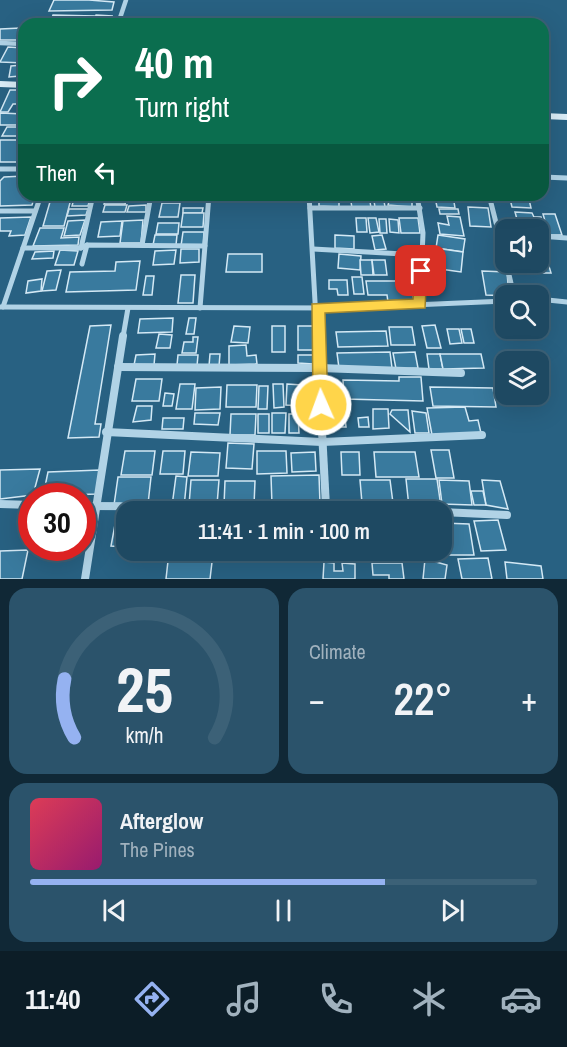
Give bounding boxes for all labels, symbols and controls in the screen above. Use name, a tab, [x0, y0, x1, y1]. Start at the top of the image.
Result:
text: 40 m	[135, 35, 214, 91]
icon: right	[36, 42, 114, 120]
text: Turn right	[135, 89, 229, 125]
icon: left	[89, 156, 122, 189]
text: Then	[36, 158, 77, 188]
map controls	[495, 219, 549, 405]
button: sound	[495, 219, 549, 273]
pin	[395, 245, 446, 296]
icon: arrive	[404, 254, 437, 287]
button: search	[495, 285, 549, 339]
button: layers	[495, 351, 549, 405]
position arrow	[289, 373, 353, 437]
speed limit sign: 30	[18, 483, 96, 561]
text: 11:41 · 1 min · 100 m	[198, 516, 370, 546]
text: Climate	[309, 638, 366, 665]
text: 25	[116, 647, 172, 731]
text: 22°	[393, 668, 453, 729]
text: −	[309, 677, 325, 721]
text: +	[521, 677, 537, 721]
text: km/h	[125, 721, 163, 750]
text: Afterglow	[120, 806, 203, 836]
text: The Pines	[120, 836, 195, 863]
icon: previous	[98, 894, 131, 927]
icon: pause	[267, 894, 300, 927]
icon: next	[436, 894, 469, 927]
icon: directions	[131, 978, 173, 1020]
icon: music	[223, 978, 265, 1020]
icon: phone	[315, 978, 357, 1020]
icon: climate	[408, 978, 450, 1020]
icon: car	[500, 978, 542, 1020]
text: 11:40	[25, 981, 81, 1017]

